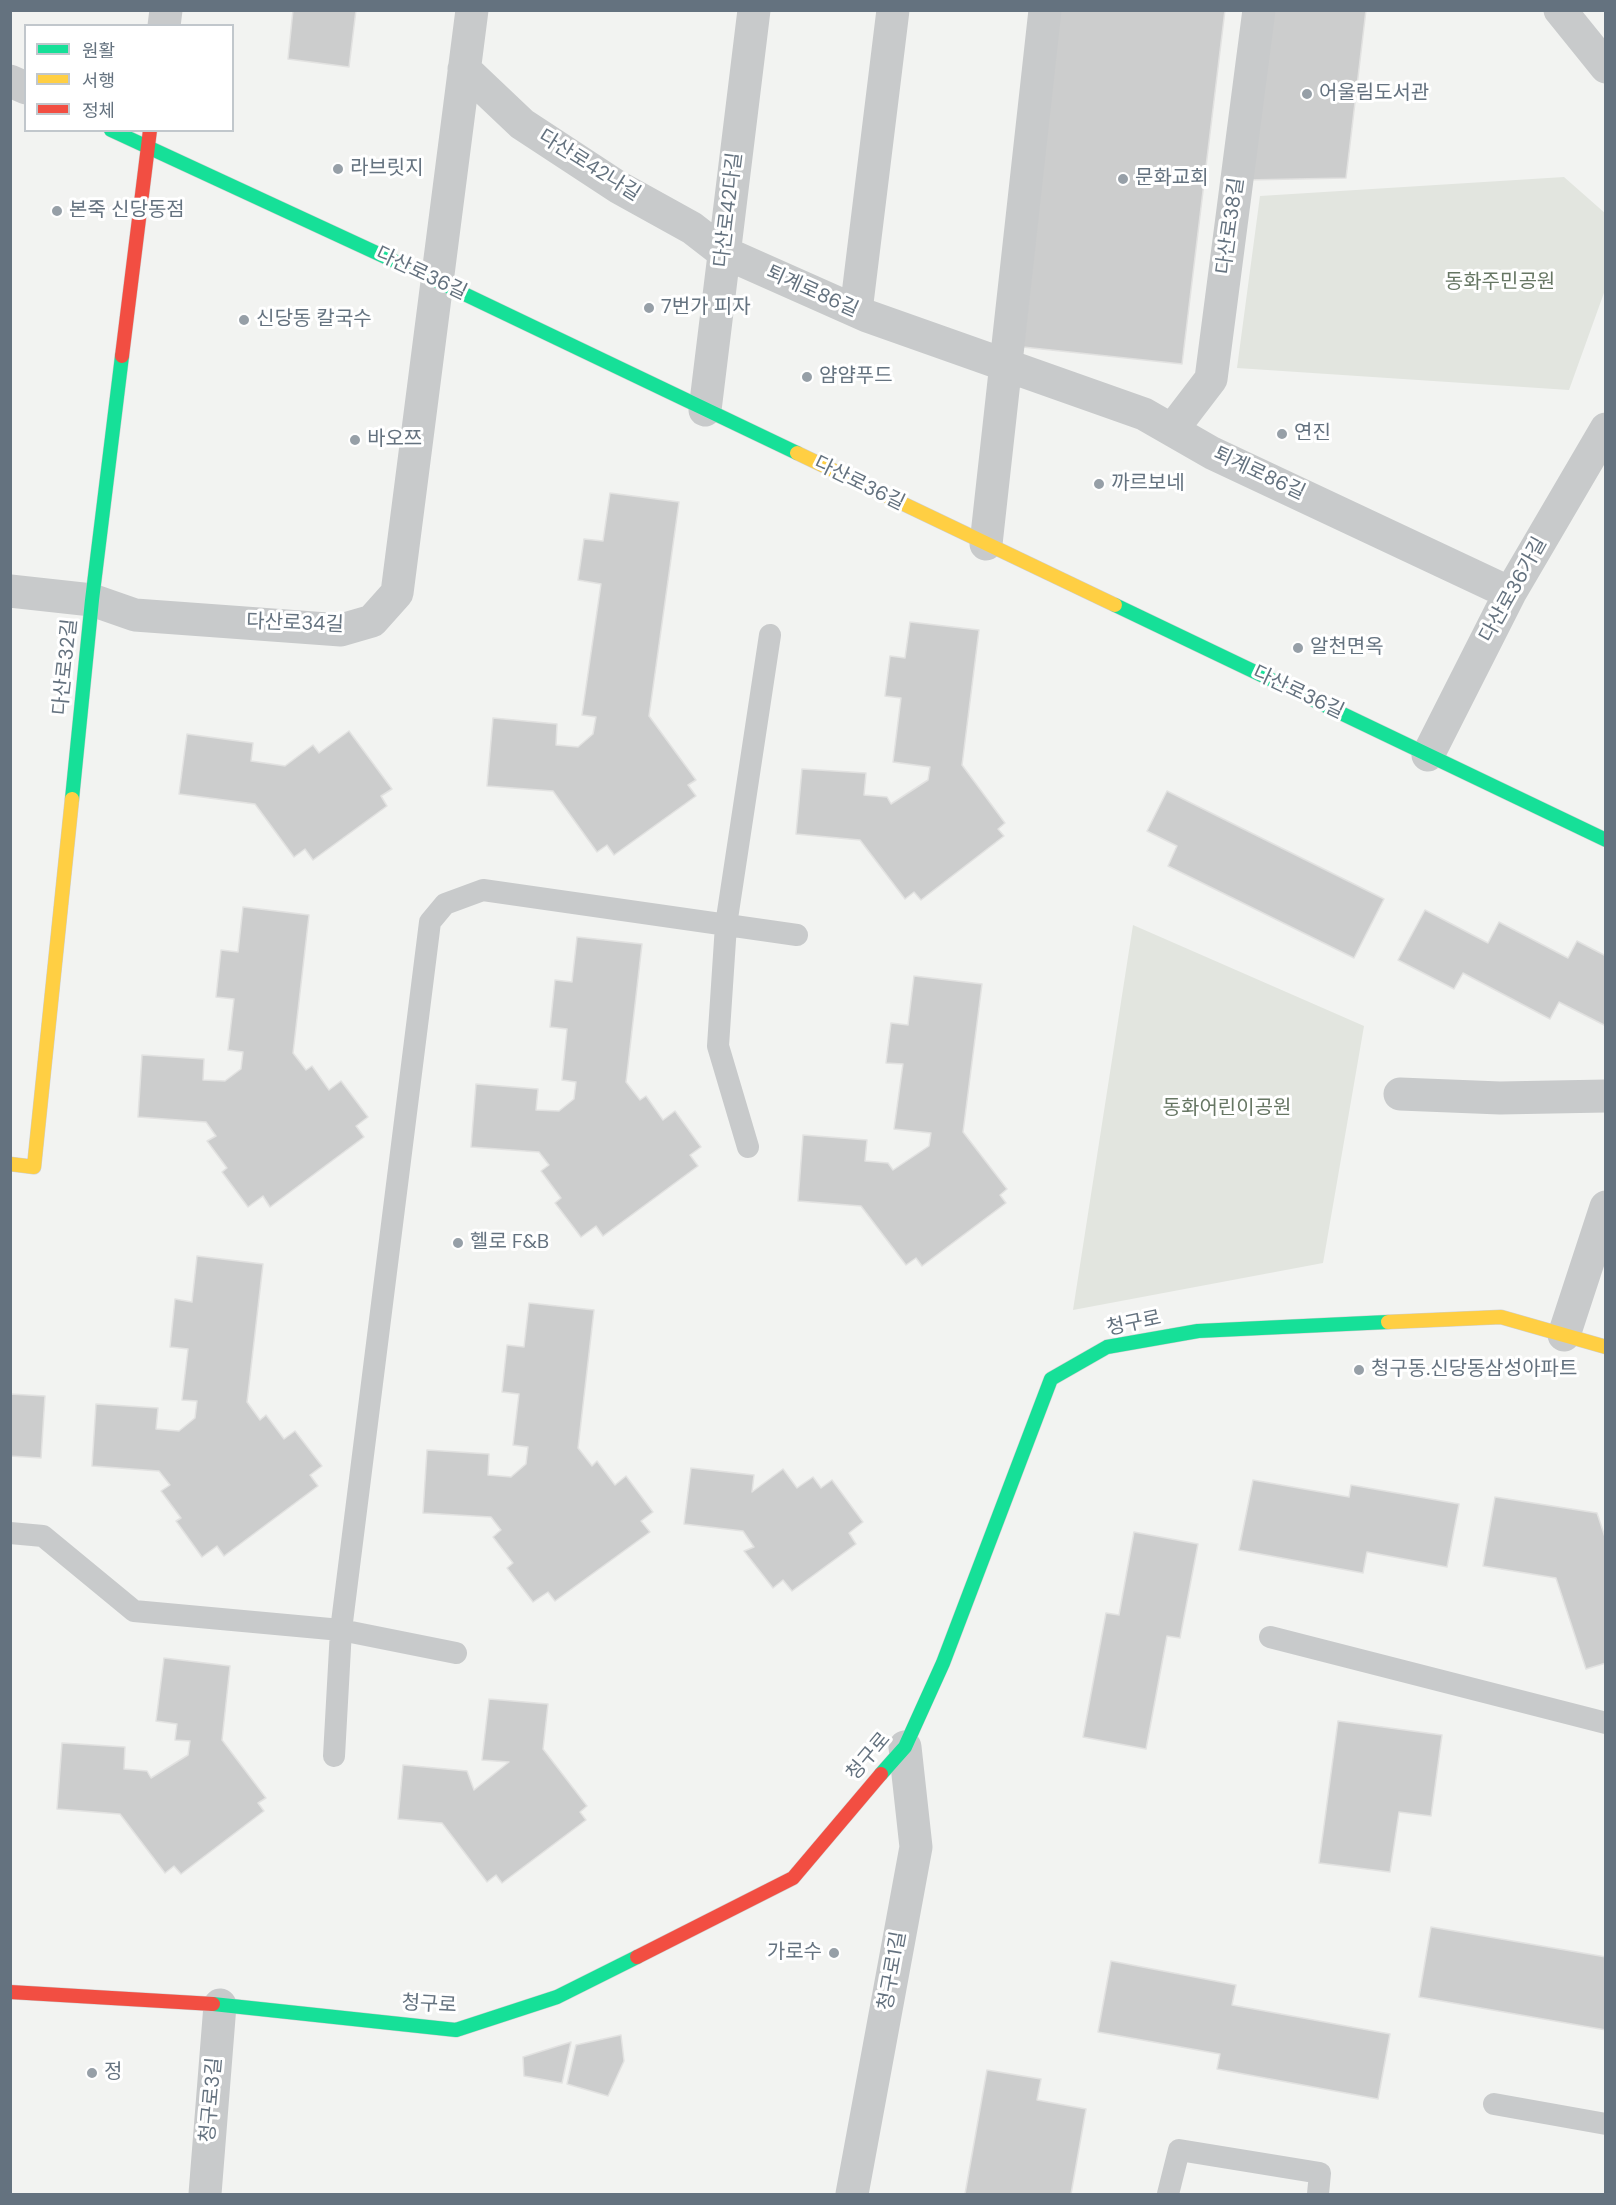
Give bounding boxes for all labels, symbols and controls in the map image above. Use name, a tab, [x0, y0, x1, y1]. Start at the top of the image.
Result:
legend	[24, 24, 234, 132]
text: 원활	[82, 39, 115, 63]
text: 서행	[82, 69, 115, 93]
place label: 어울림도서관	[1319, 82, 1429, 106]
marker: 어울림도서관	[1300, 87, 1314, 101]
text: 정체	[82, 99, 115, 123]
street label: 다산로42나길	[534, 125, 644, 207]
street label: 다산로42다길	[710, 151, 748, 269]
place label: 라브릿지	[350, 157, 424, 181]
marker: 라브릿지	[331, 162, 345, 176]
place label: 문화교회	[1135, 167, 1209, 191]
marker: 문화교회	[1116, 172, 1130, 186]
street label: 다산로38길	[1212, 176, 1250, 276]
place label: 본죽 신당동점	[69, 199, 185, 223]
marker: 본죽 신당동점	[50, 204, 64, 218]
street label: 다산로36길	[372, 242, 470, 306]
street label: 퇴계로86길	[762, 261, 862, 323]
park label: 동화주민공원	[1445, 271, 1555, 295]
place label: 7번가 피자	[661, 296, 751, 320]
marker: 7번가 피자	[642, 301, 656, 315]
place label: 신당동 칼국수	[256, 308, 372, 332]
marker: 신당동 칼국수	[237, 313, 251, 327]
place label: 얌얌푸드	[819, 365, 893, 389]
marker: 얌얌푸드	[800, 370, 814, 384]
place label: 연진	[1294, 422, 1331, 446]
marker: 연진	[1275, 427, 1289, 441]
place label: 바오쯔	[367, 428, 422, 452]
marker: 바오쯔	[348, 433, 362, 447]
street label: 퇴계로86길	[1209, 442, 1309, 506]
street label: 다산로36길	[810, 452, 908, 516]
place label: 까르보네	[1111, 472, 1185, 496]
marker: 까르보네	[1092, 477, 1106, 491]
street label: 다산로36가길	[1475, 533, 1553, 647]
street label: 다산로34길	[246, 610, 344, 638]
street label: 다산로32길	[49, 618, 83, 716]
place label: 알천면옥	[1310, 636, 1384, 660]
marker: 알천면옥	[1291, 641, 1305, 655]
street label: 다산로36길	[1249, 661, 1347, 725]
park label: 동화어린이공원	[1163, 1097, 1291, 1121]
place label: 헬로 F&B	[470, 1231, 549, 1255]
marker: 헬로 F&B	[451, 1236, 465, 1250]
street label: 청구로	[1105, 1307, 1163, 1341]
place label: 청구동.신당동삼성아파트	[1371, 1358, 1577, 1382]
marker: 청구동.신당동삼성아파트	[1352, 1363, 1366, 1377]
street label: 청구로	[842, 1728, 896, 1786]
street label: 청구로1길	[874, 1930, 912, 2012]
place label: 가로수	[767, 1941, 822, 1965]
marker: 가로수	[827, 1946, 841, 1960]
street label: 청구로	[401, 1992, 457, 2018]
street label: 청구로3길	[196, 2056, 228, 2144]
place label: 정	[104, 2061, 122, 2085]
marker: 정	[85, 2066, 99, 2080]

